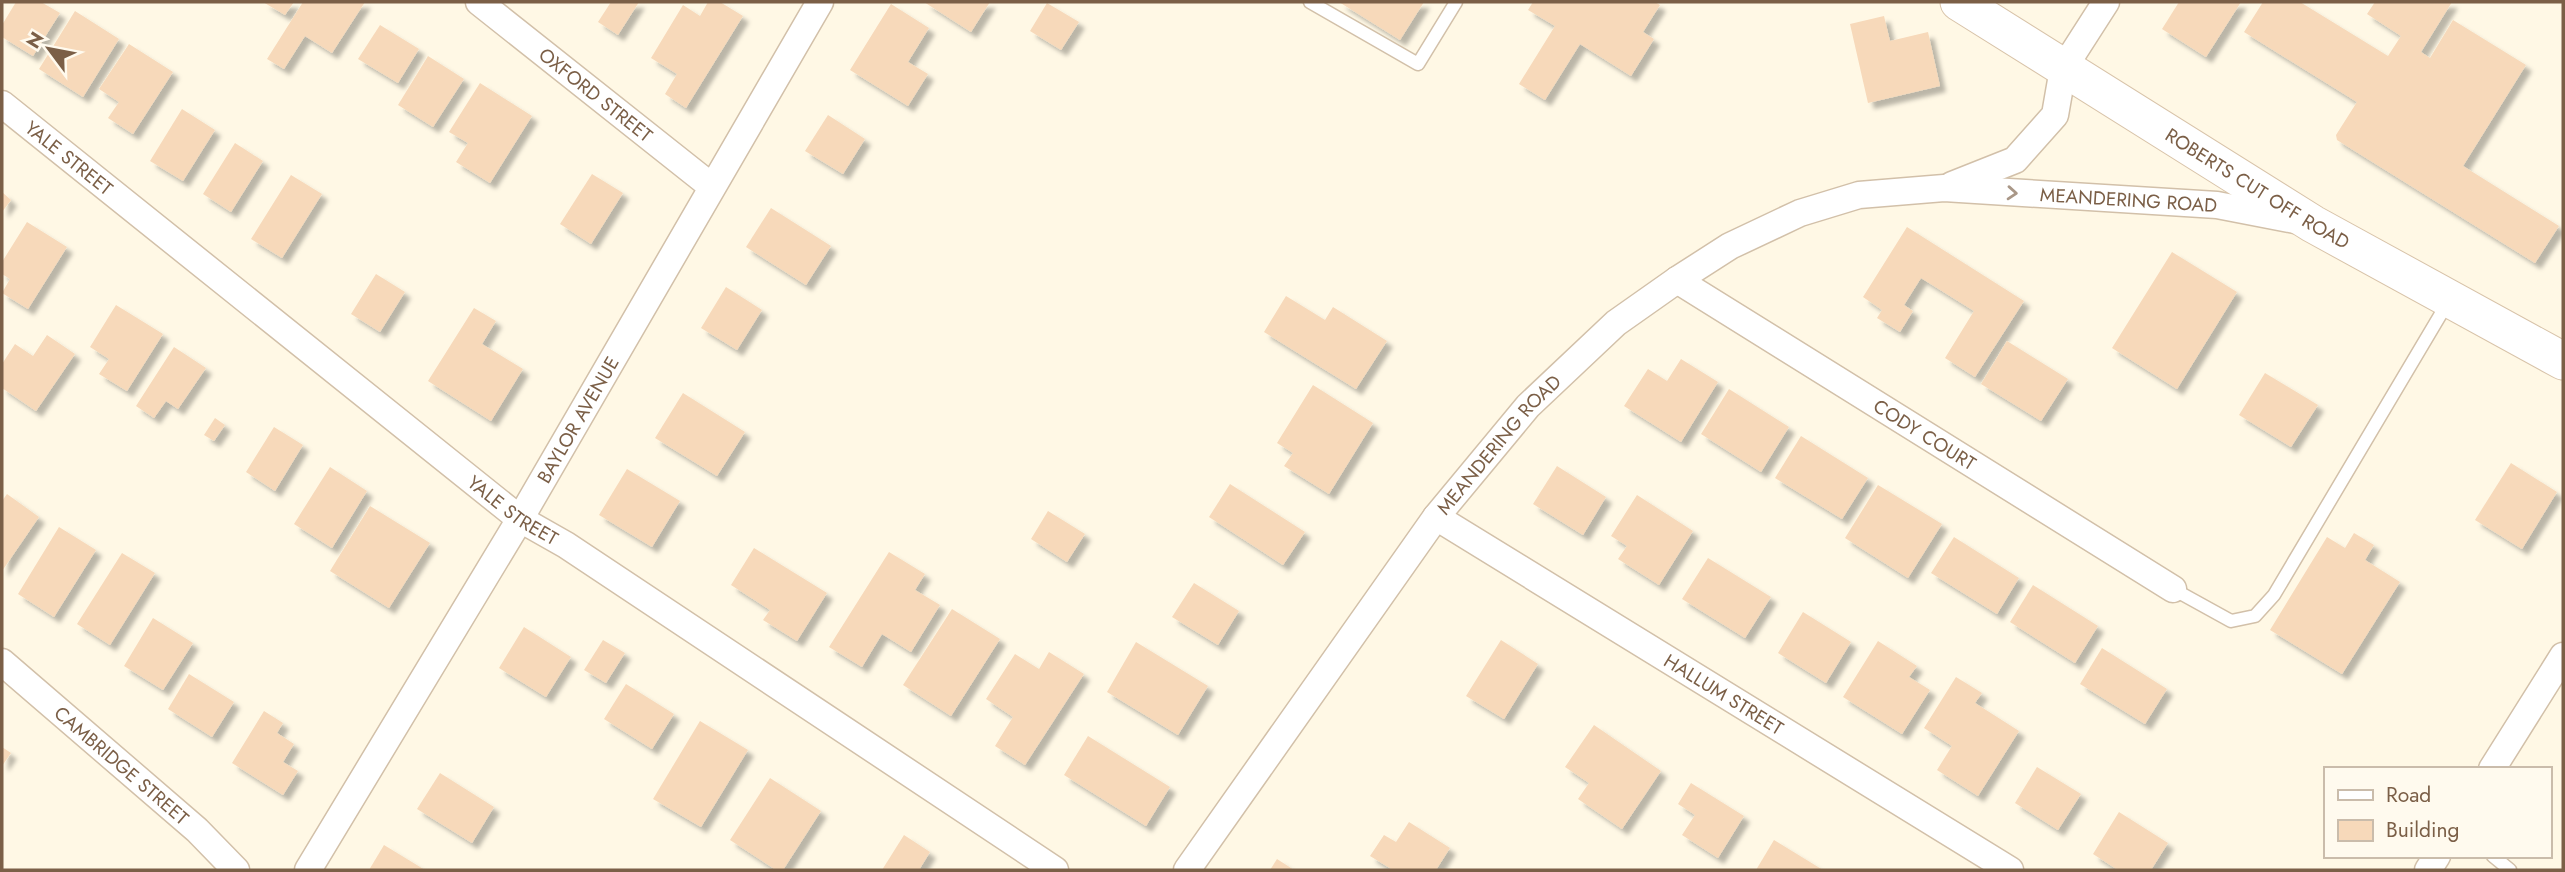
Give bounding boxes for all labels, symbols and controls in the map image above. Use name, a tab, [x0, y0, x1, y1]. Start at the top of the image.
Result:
north arrow	[14, 14, 84, 84]
text: N	[20, 27, 50, 54]
street label: OXFORD STREET	[533, 41, 658, 149]
street label: YALE STREET	[19, 115, 119, 202]
street label: ROBERTS CUT OFF ROAD	[2160, 122, 2355, 256]
street label: MEANDERING ROAD	[2039, 181, 2218, 219]
one-way arrow	[2007, 185, 2018, 200]
street label: BAYLOR AVENUE	[531, 352, 626, 488]
street label: MEANDERING ROAD	[1431, 369, 1567, 520]
street label: CODY COURT	[1868, 393, 1981, 477]
street label: YALE STREET	[462, 469, 563, 552]
street label: HALLUM STREET	[1659, 647, 1789, 742]
street label: CAMBRIDGE STREET	[48, 700, 195, 831]
legend	[2324, 767, 2551, 858]
text: Road	[2386, 780, 2431, 810]
text: Building	[2386, 815, 2459, 845]

